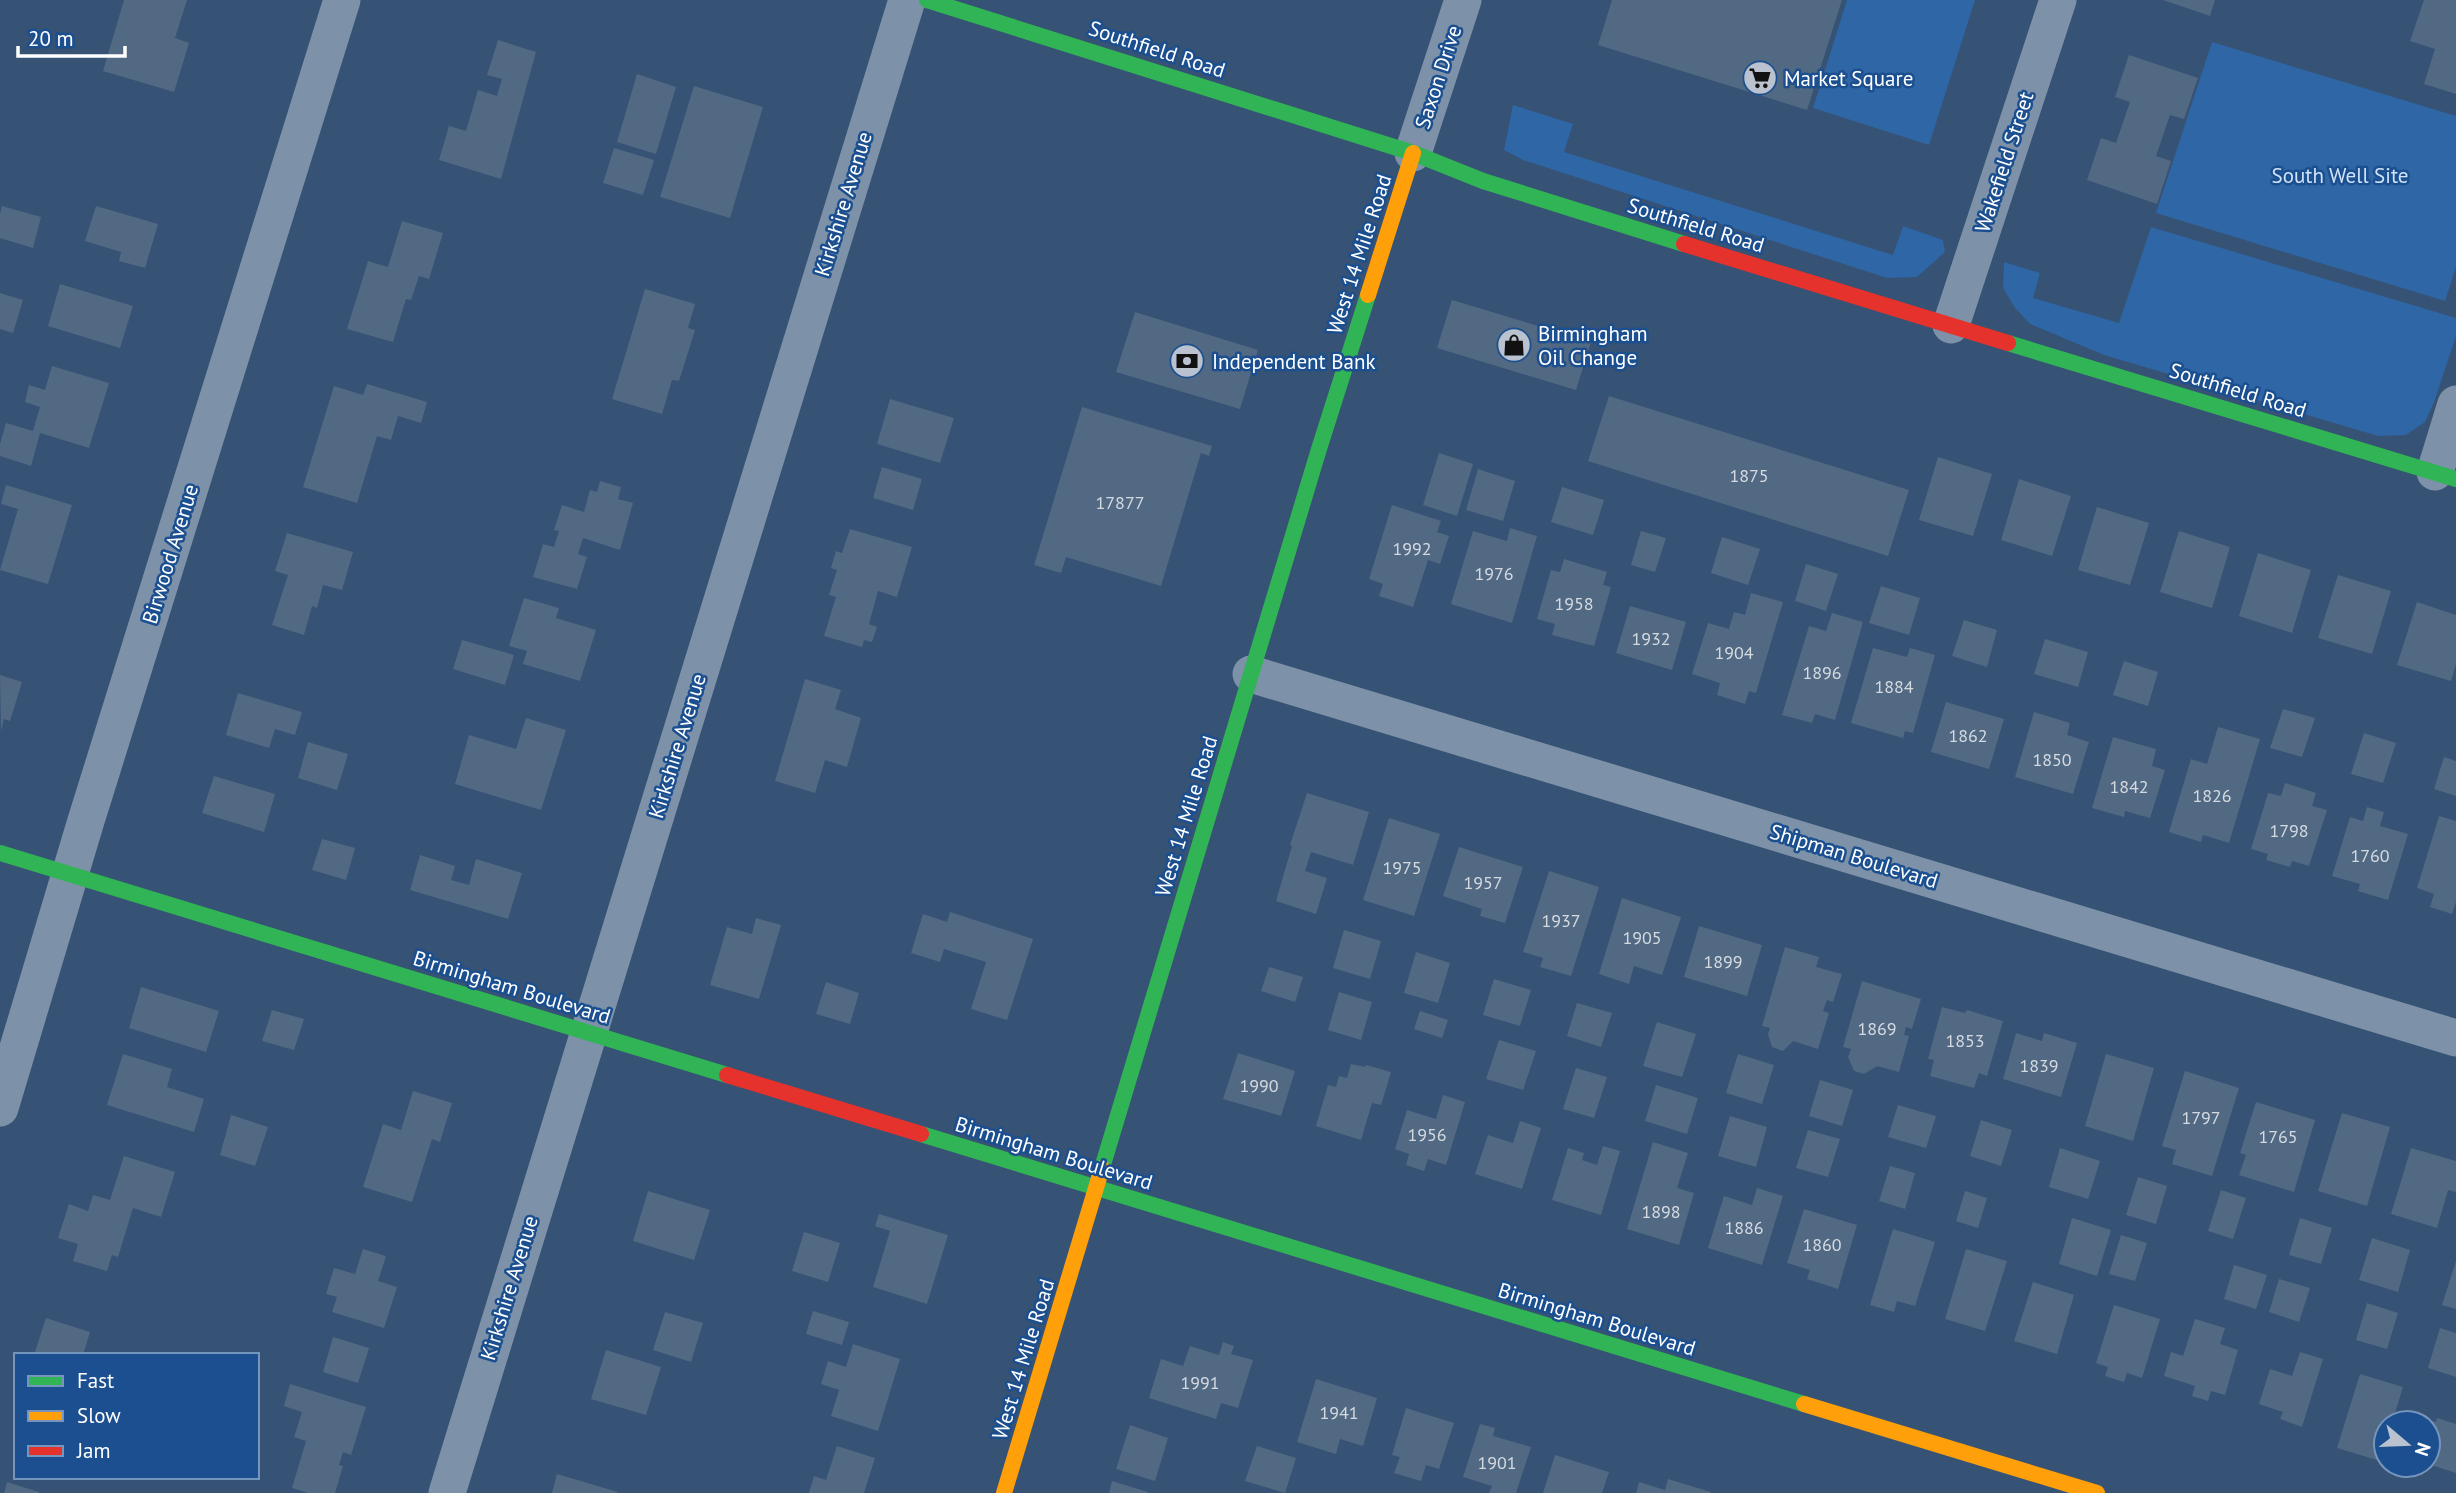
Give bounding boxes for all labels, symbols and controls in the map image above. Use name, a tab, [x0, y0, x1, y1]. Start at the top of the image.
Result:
scale bar	[18, 14, 124, 58]
street label: Southfield Road	[1085, 14, 1229, 84]
street label: Saxon Drive	[1409, 22, 1467, 132]
text: 20 m	[28, 25, 74, 52]
supermarket icon: Market Square	[1741, 59, 1779, 97]
place label: Market Square	[1784, 65, 1913, 92]
street label: Wakefield Street	[1969, 88, 2039, 236]
street label: Kirkshire Avenue	[808, 128, 878, 280]
park label: South Well Site	[2272, 162, 2408, 189]
street label: West 14 Mile Road	[1320, 171, 1398, 337]
street label: Southfield Road	[1624, 191, 1768, 259]
place label: Birmingham Oil Change	[1538, 320, 1647, 371]
shop icon: Birmingham Oil Change	[1495, 326, 1533, 364]
bank icon: Independent Bank	[1168, 342, 1206, 380]
place label: Independent Bank	[1212, 348, 1375, 375]
street label: Southfield Road	[2166, 356, 2310, 424]
house number: 1875	[1729, 464, 1769, 487]
street label: Birwood Avenue	[136, 481, 204, 627]
house number: 17877	[1095, 491, 1145, 514]
house number: 1992	[1392, 537, 1432, 560]
house number: 1976	[1474, 562, 1514, 585]
house number: 1958	[1554, 592, 1594, 615]
house number: 1932	[1631, 627, 1671, 650]
house number: 1904	[1714, 641, 1754, 664]
house number: 1896	[1802, 661, 1842, 684]
street label: Kirkshire Avenue	[642, 670, 712, 822]
house number: 1884	[1874, 675, 1914, 698]
house number: 1862	[1948, 724, 1988, 747]
street label: West 14 Mile Road	[1149, 733, 1223, 899]
house number: 1850	[2032, 748, 2072, 771]
house number: 1842	[2109, 775, 2149, 798]
house number: 1826	[2192, 784, 2232, 807]
street label: Shipman Boulevard	[1767, 818, 1941, 894]
house number: 1798	[2269, 819, 2309, 842]
house number: 1760	[2350, 844, 2390, 867]
house number: 1975	[1382, 856, 1422, 879]
house number: 1957	[1463, 871, 1503, 894]
house number: 1937	[1541, 909, 1581, 932]
house number: 1905	[1622, 926, 1662, 949]
street label: Birmingham Boulevard	[410, 944, 614, 1030]
house number: 1899	[1703, 950, 1743, 973]
house number: 1869	[1857, 1017, 1897, 1040]
house number: 1853	[1945, 1029, 1985, 1052]
house number: 1839	[2019, 1054, 2059, 1077]
house number: 1990	[1239, 1074, 1279, 1097]
house number: 1797	[2181, 1106, 2221, 1129]
street label: Birmingham Boulevard	[952, 1110, 1156, 1196]
house number: 1956	[1407, 1123, 1447, 1146]
house number: 1765	[2258, 1125, 2298, 1148]
house number: 1898	[1641, 1200, 1681, 1223]
street label: Kirkshire Avenue	[474, 1212, 544, 1364]
house number: 1886	[1724, 1216, 1764, 1239]
house number: 1860	[1802, 1233, 1842, 1256]
street label: West 14 Mile Road	[986, 1276, 1060, 1442]
street label: Birmingham Boulevard	[1495, 1276, 1699, 1362]
legend	[14, 1353, 259, 1479]
text: Fast	[77, 1367, 114, 1394]
house number: 1991	[1180, 1371, 1220, 1394]
house number: 1941	[1319, 1401, 1359, 1424]
text: Slow	[77, 1402, 121, 1429]
north arrow	[2372, 1409, 2442, 1479]
text: Jam	[76, 1437, 111, 1464]
text: N	[2410, 1440, 2436, 1459]
house number: 1901	[1477, 1451, 1517, 1474]

